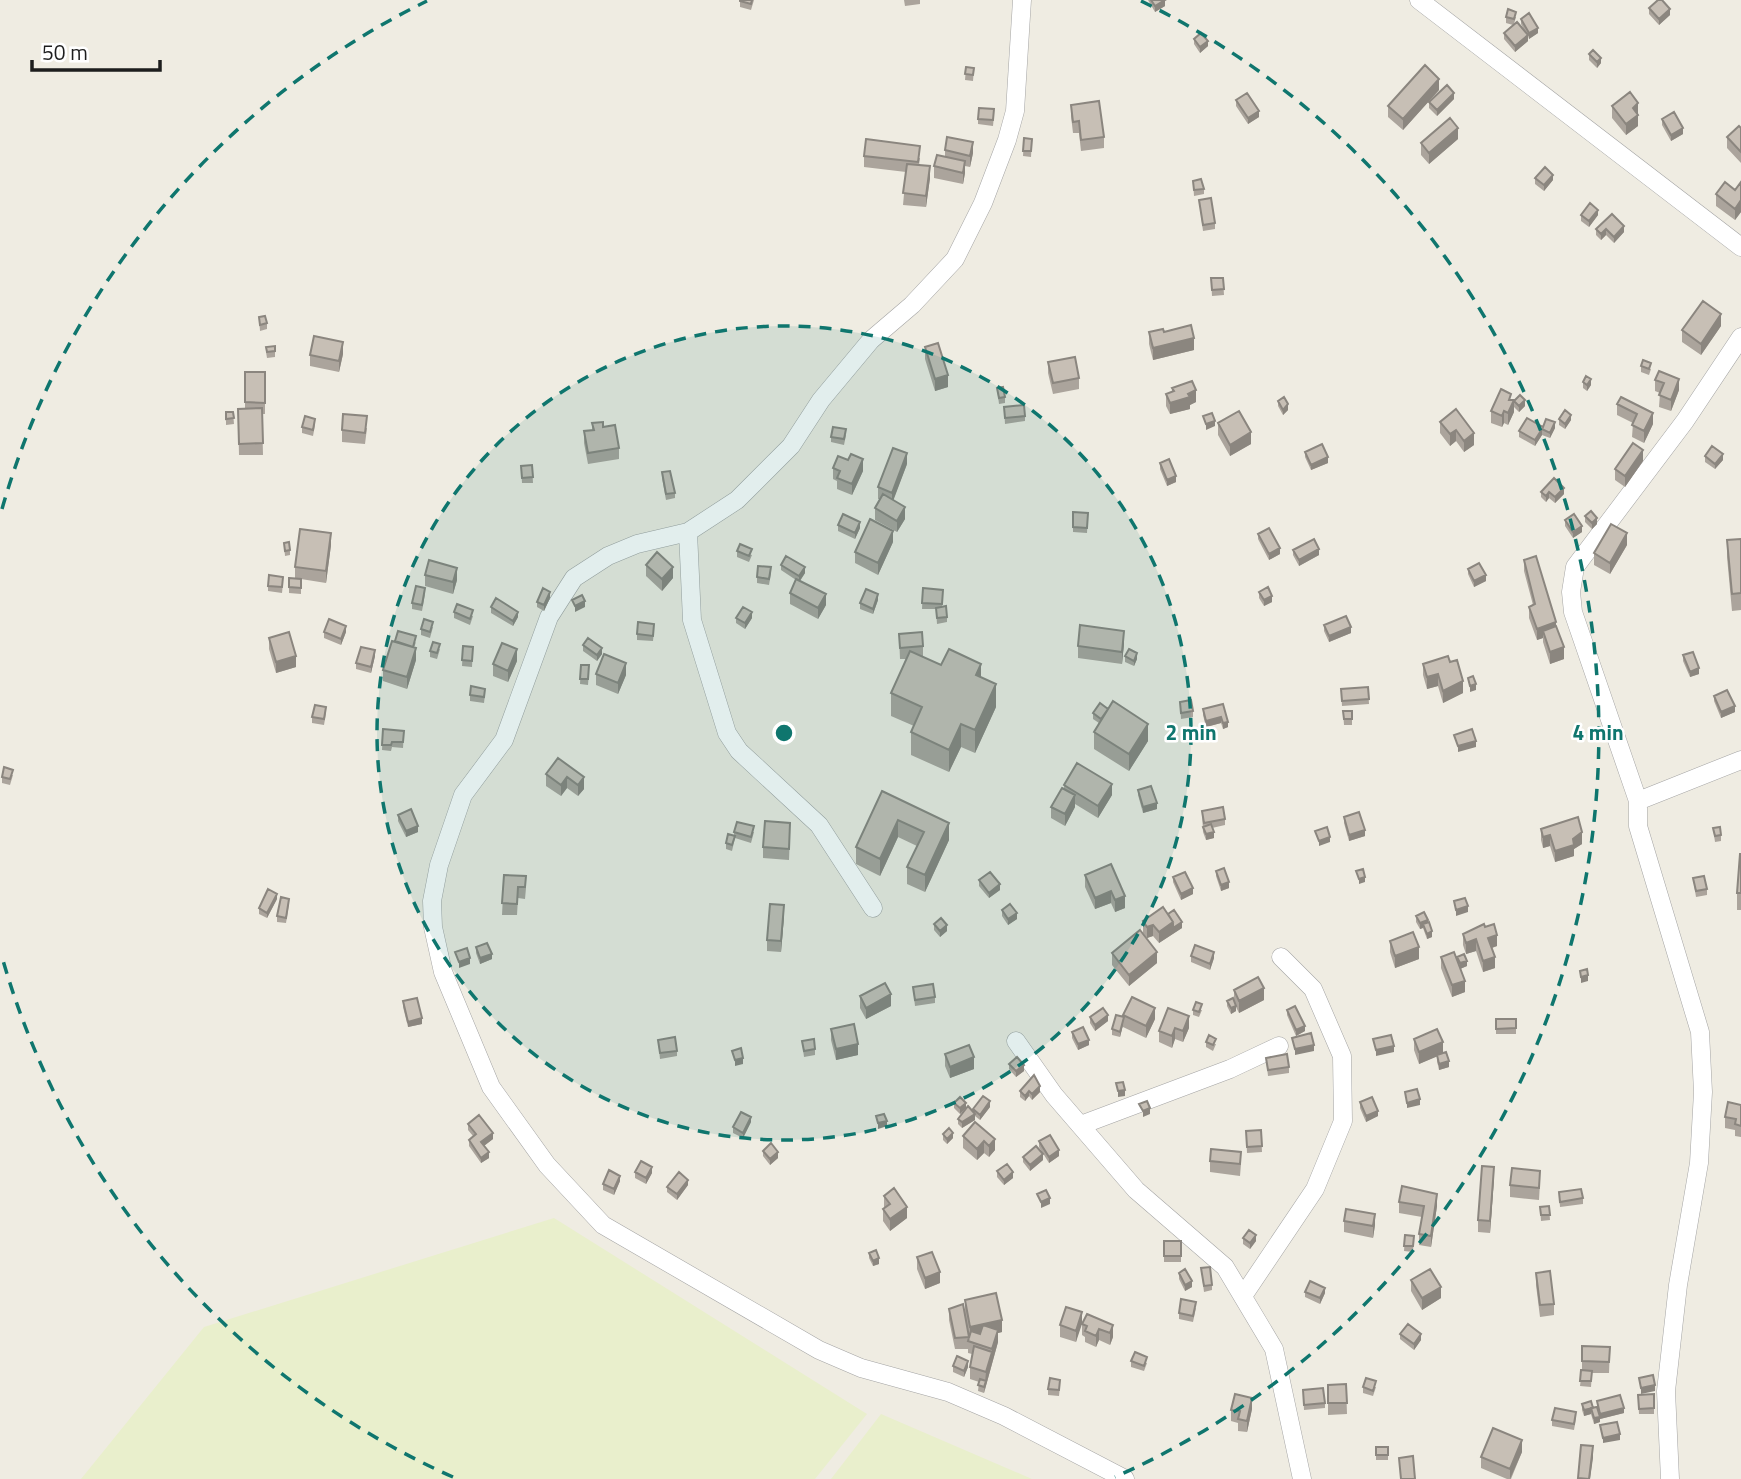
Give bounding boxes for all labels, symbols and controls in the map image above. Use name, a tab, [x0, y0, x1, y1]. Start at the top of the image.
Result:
scale bar	[32, 28, 159, 72]
text: 50 m	[42, 36, 88, 68]
text: 2 min	[1165, 716, 1217, 748]
text: 4 min	[1572, 716, 1624, 748]
centre of rings	[772, 721, 796, 745]

